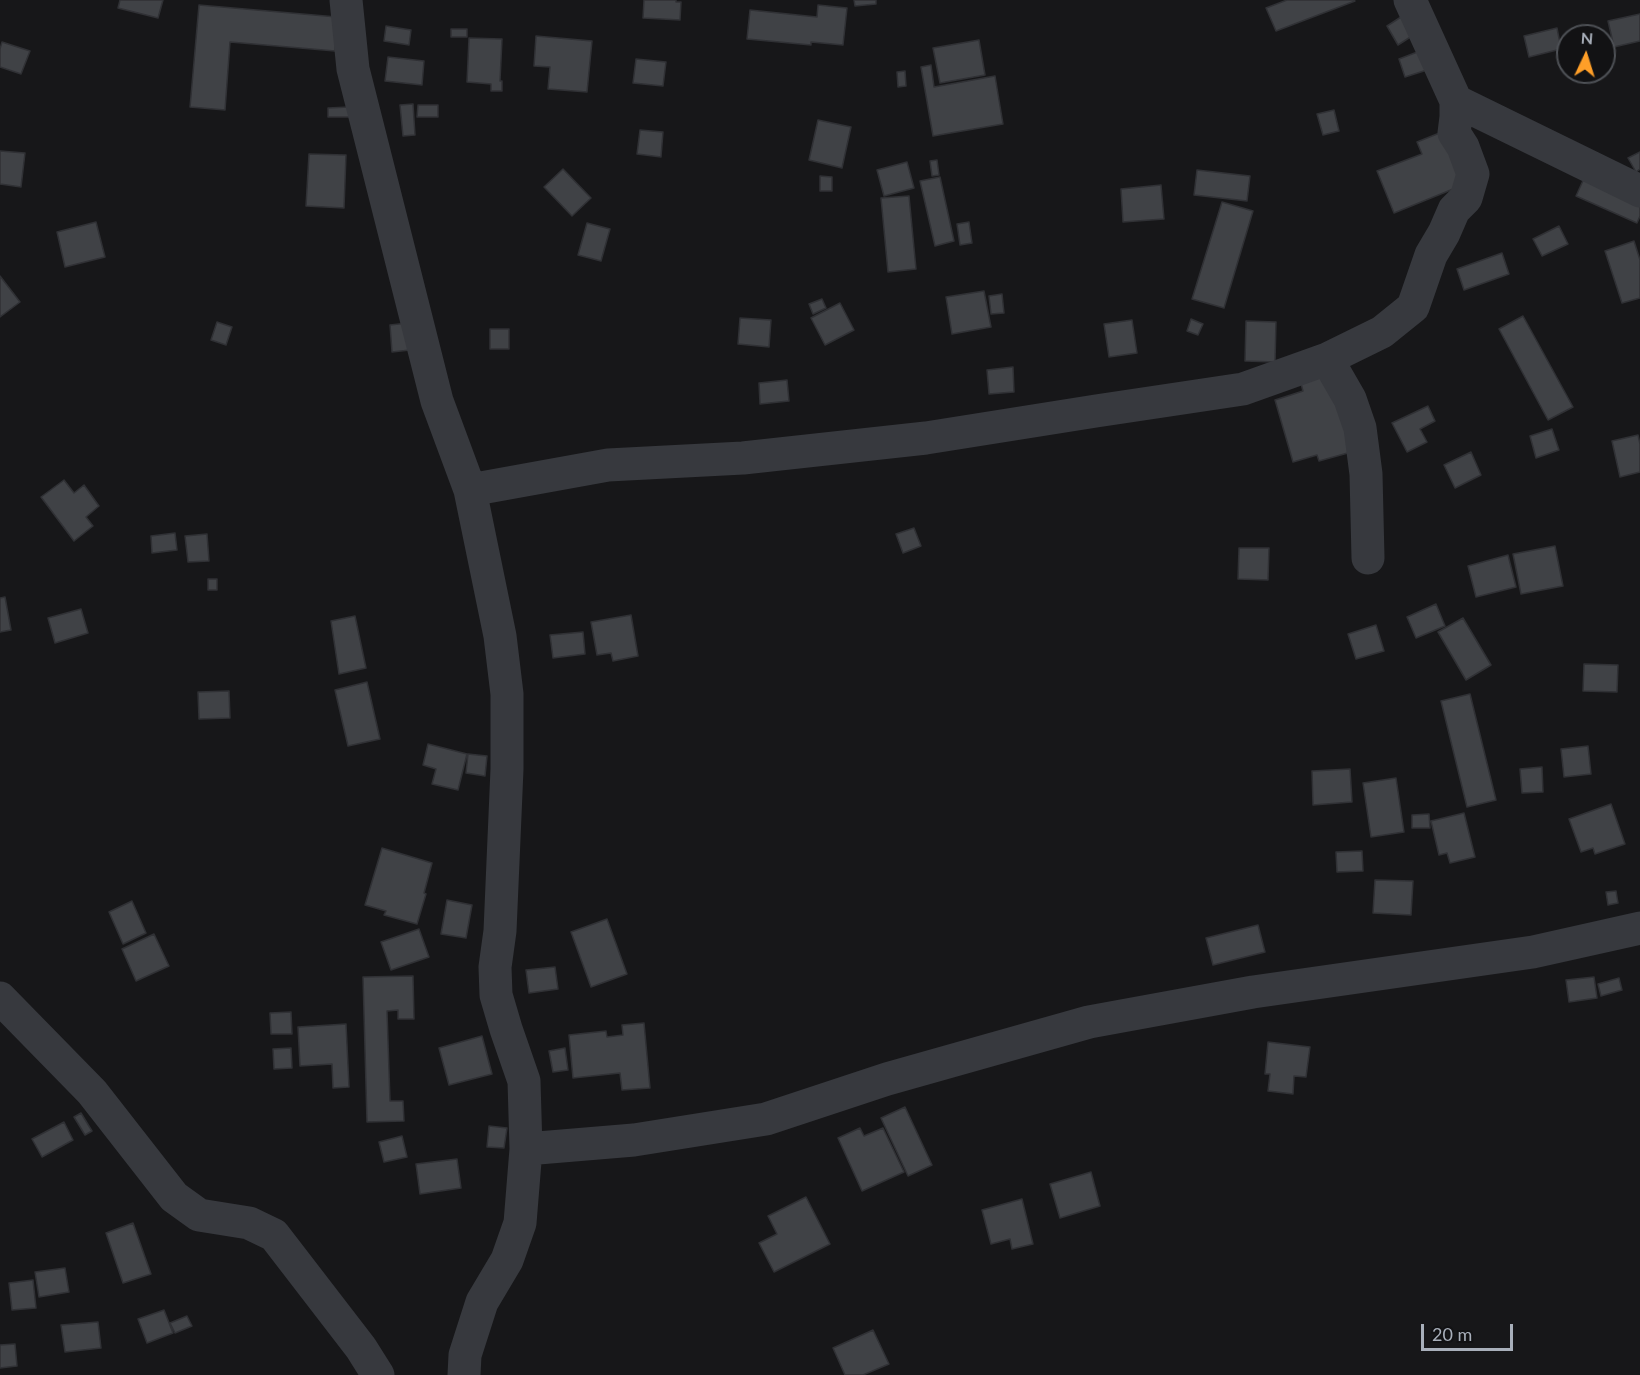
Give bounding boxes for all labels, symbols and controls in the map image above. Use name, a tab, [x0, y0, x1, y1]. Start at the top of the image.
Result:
north arrow	[1556, 24, 1616, 84]
text: N	[1580, 28, 1594, 47]
scale bar	[1424, 1312, 1516, 1350]
text: 20 m	[1432, 1323, 1472, 1345]

